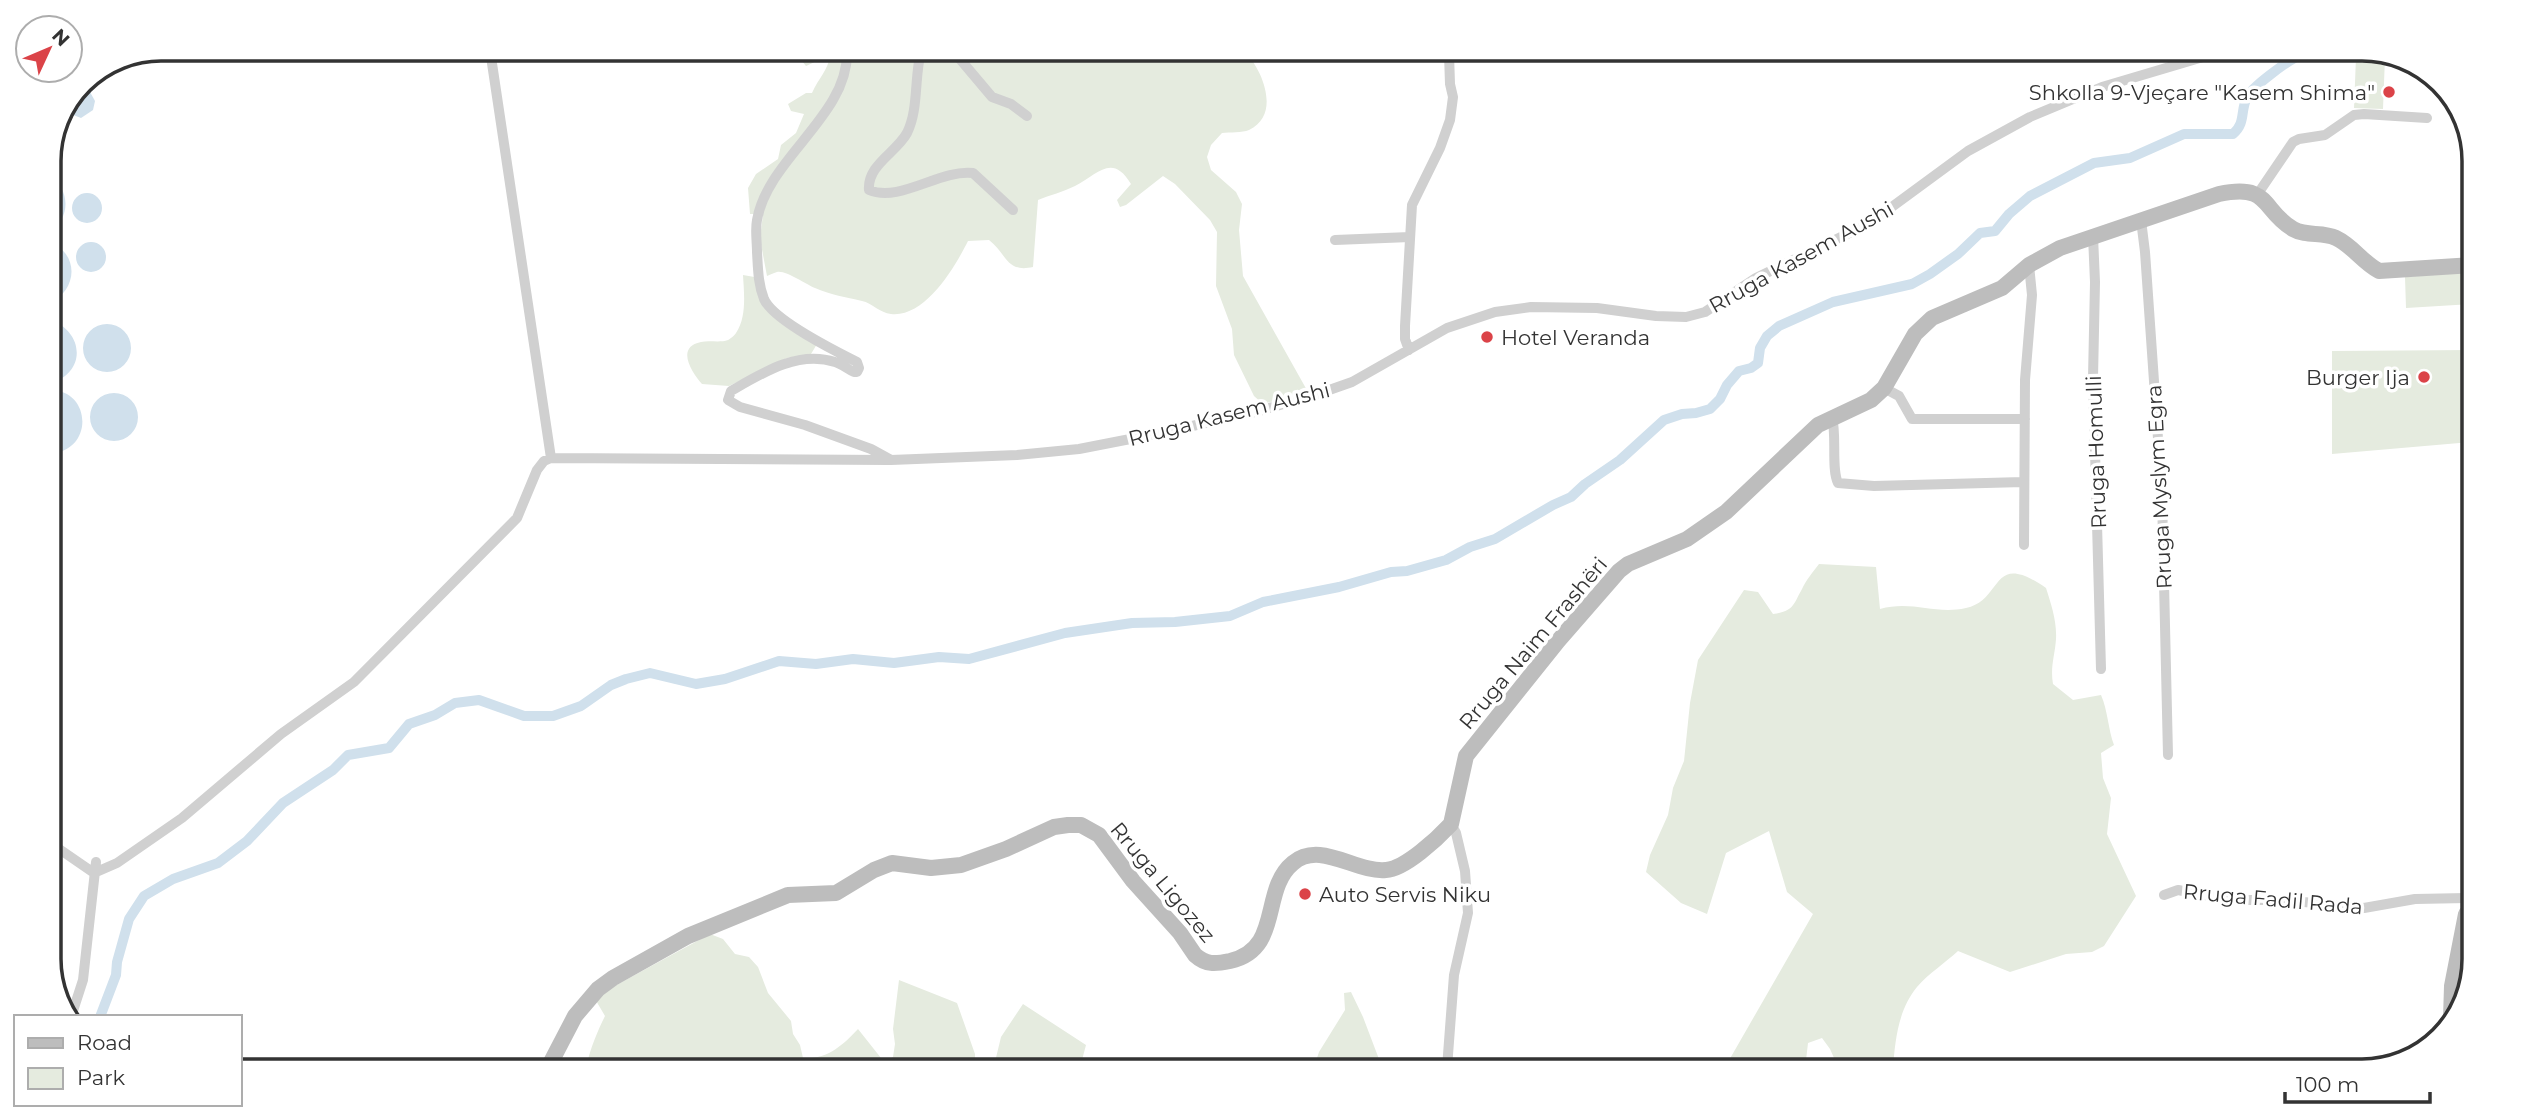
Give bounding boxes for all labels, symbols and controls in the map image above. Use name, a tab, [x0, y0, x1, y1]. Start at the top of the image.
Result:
north arrow	[14, 14, 84, 84]
text: N	[47, 24, 74, 51]
place label: Shkolla 9-Vjeçare "Kasem Shima"	[2029, 80, 2375, 105]
marker: Shkolla 9-Vjeçare "Kasem Shima"	[2381, 84, 2397, 100]
street label: Rruga Kasem Aushi	[1705, 196, 1897, 318]
place label: Hotel Veranda	[1501, 325, 1650, 350]
marker: Hotel Veranda	[1479, 329, 1495, 345]
place label: Burger Ija	[2306, 365, 2410, 390]
marker: Burger Ija	[2416, 369, 2432, 385]
street label: Rruga Homulli	[2081, 375, 2111, 529]
street label: Rruga Kasem Aushi	[1126, 377, 1332, 451]
street label: Rruga Myslym Egra	[2141, 384, 2177, 590]
street label: Rruga Naim Frashëri	[1454, 552, 1612, 734]
street label: Rruga Ligozez	[1105, 817, 1221, 947]
street label: Rruga Fadil Rada	[2182, 879, 2364, 919]
place label: Auto Servis Niku	[1319, 882, 1491, 907]
marker: Auto Servis Niku	[1297, 886, 1313, 902]
legend	[14, 1015, 242, 1106]
text: Road	[77, 1030, 132, 1055]
scale bar	[2285, 1060, 2430, 1104]
text: Park	[77, 1065, 125, 1090]
text: 100 m	[2296, 1072, 2359, 1097]

